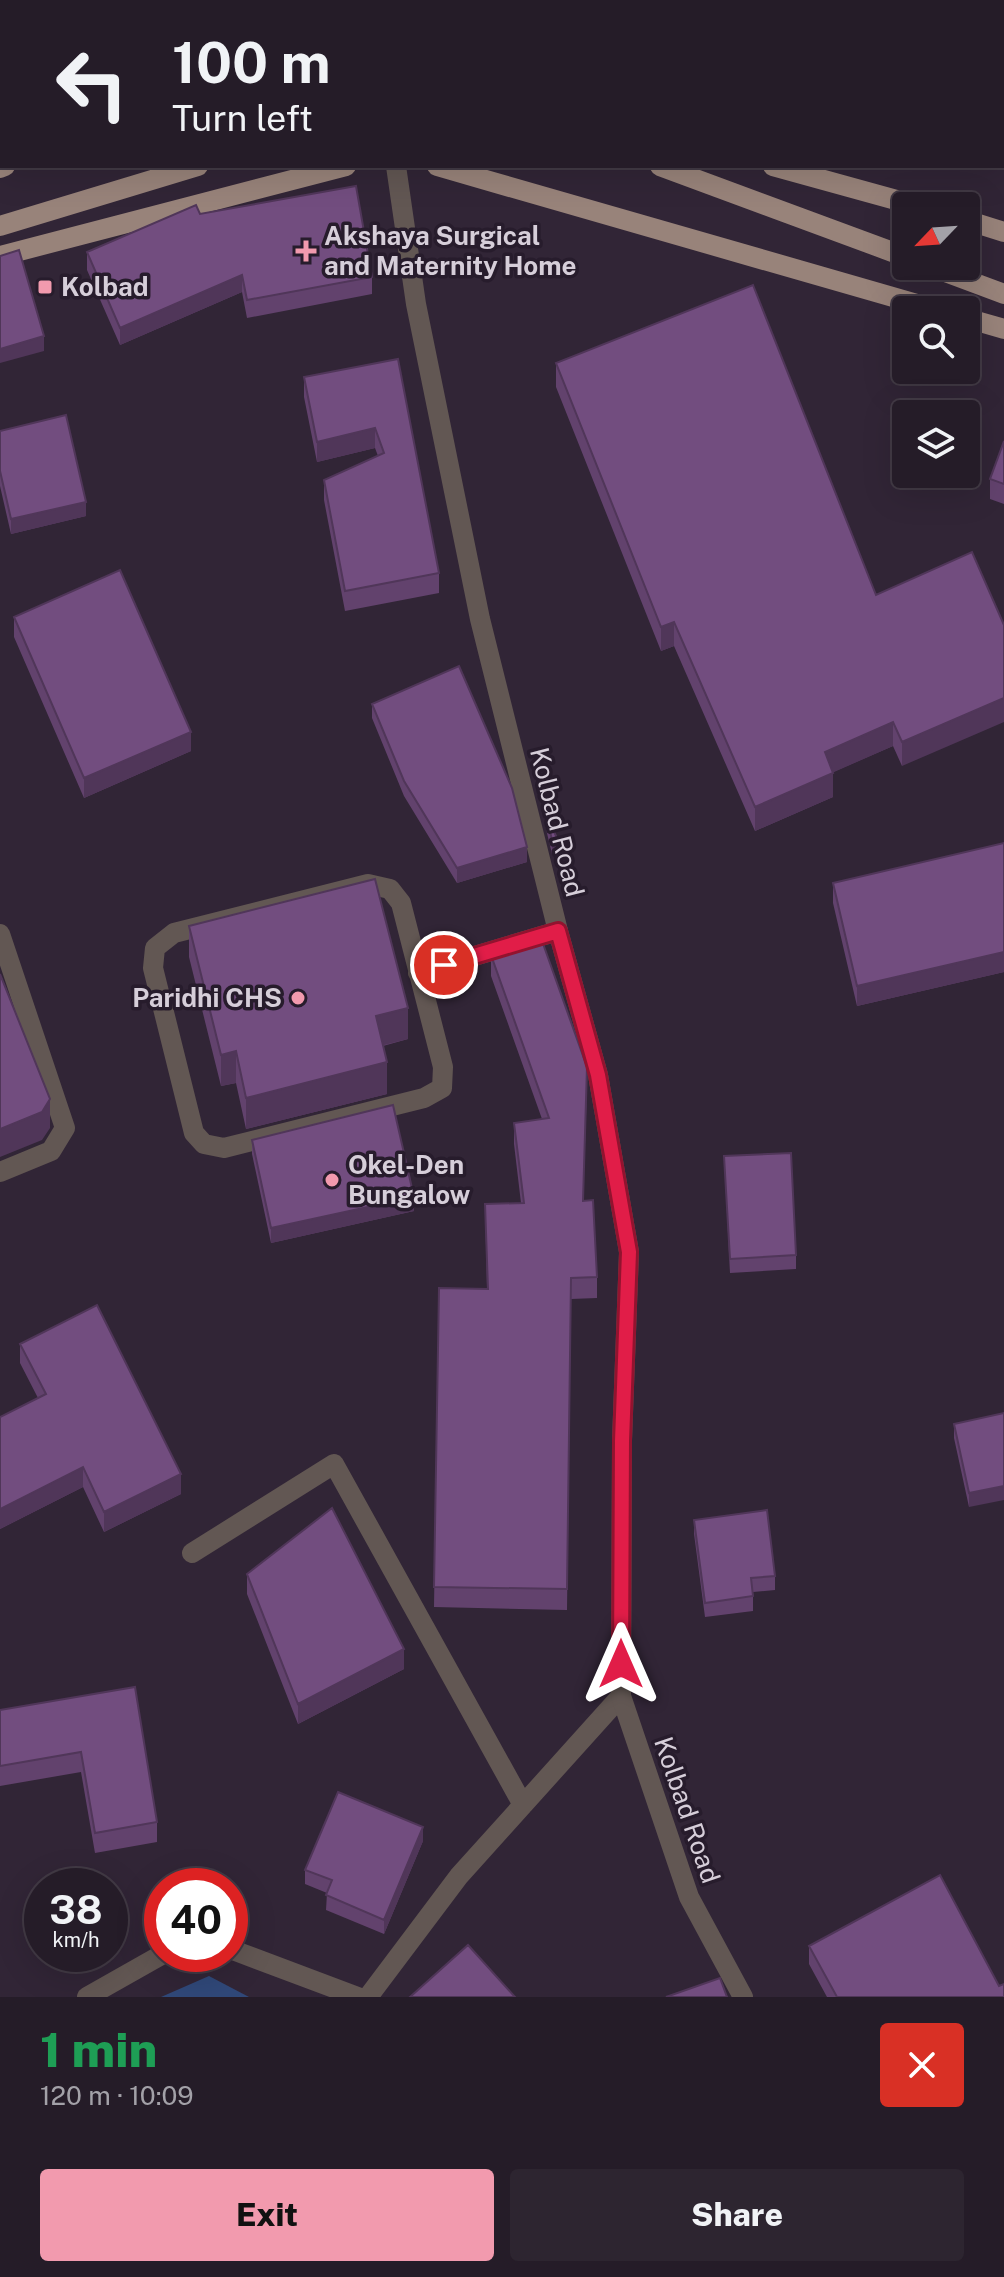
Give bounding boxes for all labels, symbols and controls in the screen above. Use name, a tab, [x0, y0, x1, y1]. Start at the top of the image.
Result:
text: 100 m	[172, 30, 331, 96]
icon: left	[40, 32, 144, 136]
text: Turn left	[172, 97, 313, 139]
north arrow	[892, 192, 980, 280]
map controls	[892, 192, 980, 488]
place label: Akshaya Surgical and Maternity Home	[324, 220, 576, 281]
marker: Akshaya Surgical and Maternity Home	[295, 240, 317, 262]
place label: Kolbad	[61, 271, 149, 302]
marker: Kolbad	[36, 278, 54, 296]
button: search	[892, 296, 980, 384]
button: layers	[892, 400, 980, 488]
street label: Kolbad Road	[524, 744, 591, 900]
pin	[410, 931, 478, 999]
icon: arrive	[422, 943, 466, 987]
place label: Paridhi CHS	[132, 982, 282, 1013]
marker: Paridhi CHS	[289, 989, 307, 1007]
place label: Okel-Den Bungalow	[348, 1149, 471, 1210]
marker: Okel-Den Bungalow	[323, 1171, 341, 1189]
position arrow	[579, 1622, 663, 1706]
street label: Kolbad Road	[648, 1733, 727, 1887]
speed limit sign: 40	[144, 1868, 248, 1972]
text: 38	[49, 1886, 103, 1933]
text: km/h	[52, 1928, 100, 1952]
text: 1 min	[40, 2021, 157, 2078]
button: close	[880, 2023, 964, 2107]
text: 120 m · 10:09	[40, 2080, 194, 2111]
button: Exit	[40, 2169, 494, 2261]
button: Share	[510, 2169, 964, 2261]

